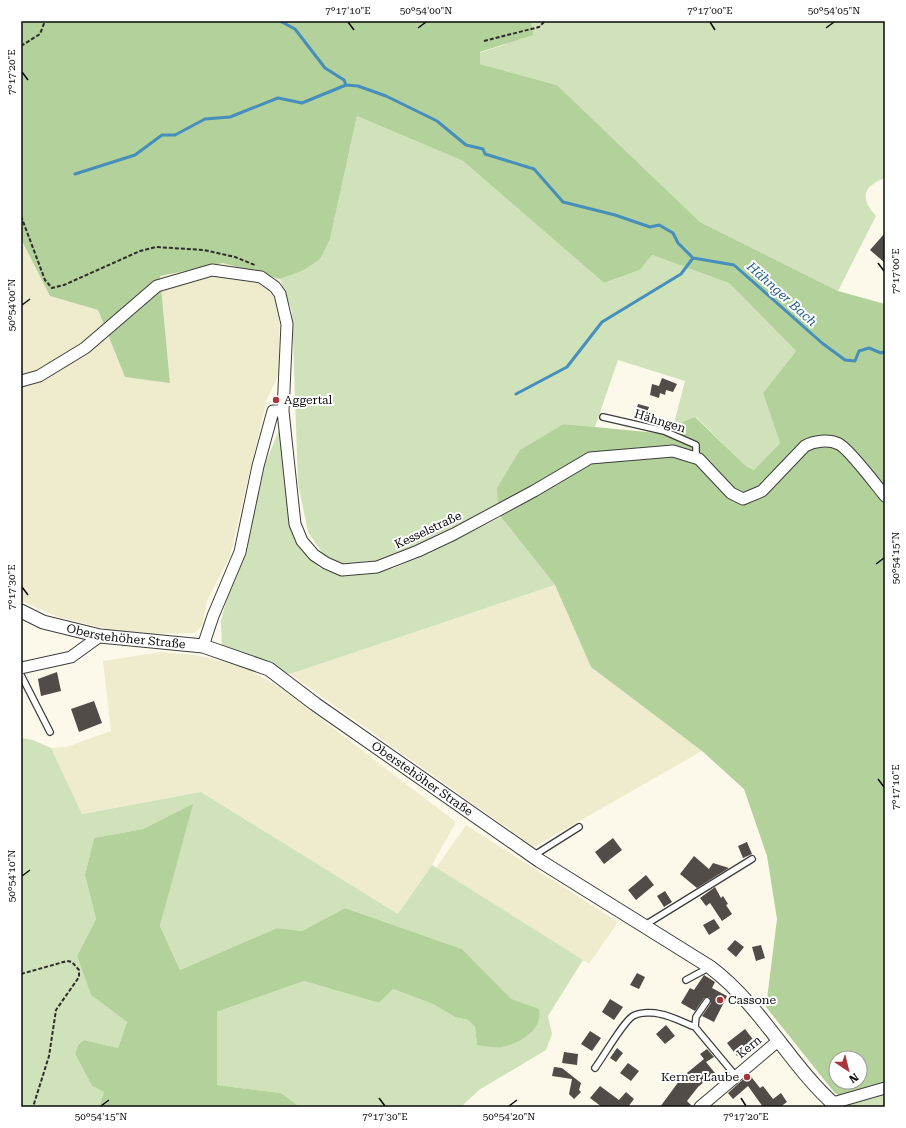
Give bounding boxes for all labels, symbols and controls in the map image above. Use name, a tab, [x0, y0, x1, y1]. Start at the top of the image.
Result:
text: 7°17'10"E	[325, 5, 371, 16]
text: 50°54'00"N	[400, 5, 452, 16]
text: 7°17'00"E	[687, 5, 733, 16]
text: 50°54'05"N	[808, 5, 860, 16]
text: 7°17'20"E	[6, 49, 17, 95]
text: 7°17'00"E	[890, 248, 901, 294]
water label: Hähnger Bach	[743, 258, 820, 329]
text: 50°54'00"N	[6, 279, 17, 331]
place label: Aggertal	[284, 393, 333, 407]
marker: Aggertal	[271, 395, 281, 405]
street label: Hähngen	[633, 407, 688, 435]
street label: Kesselstraße	[392, 508, 464, 552]
text: 50°54'15"N	[890, 532, 901, 584]
text: 7°17'30"E	[6, 564, 17, 610]
street label: Oberstehöher Straße	[65, 621, 186, 651]
street label: Oberstehöher Straße	[369, 739, 476, 819]
text: 7°17'10"E	[890, 764, 901, 810]
text: 50°54'10"N	[6, 850, 17, 902]
place label: Cassone	[728, 993, 776, 1007]
marker: Cassone	[715, 995, 725, 1005]
street label: Kern	[734, 1033, 764, 1061]
north arrow	[828, 1050, 868, 1090]
place label: Kerner Laube	[661, 1070, 739, 1084]
text: N	[846, 1070, 861, 1086]
marker: Kerner Laube	[742, 1072, 752, 1082]
text: 50°54'15"N	[75, 1111, 127, 1122]
text: 7°17'30"E	[362, 1111, 408, 1122]
text: 50°54'20"N	[483, 1111, 535, 1122]
text: 7°17'20"E	[723, 1111, 769, 1122]

